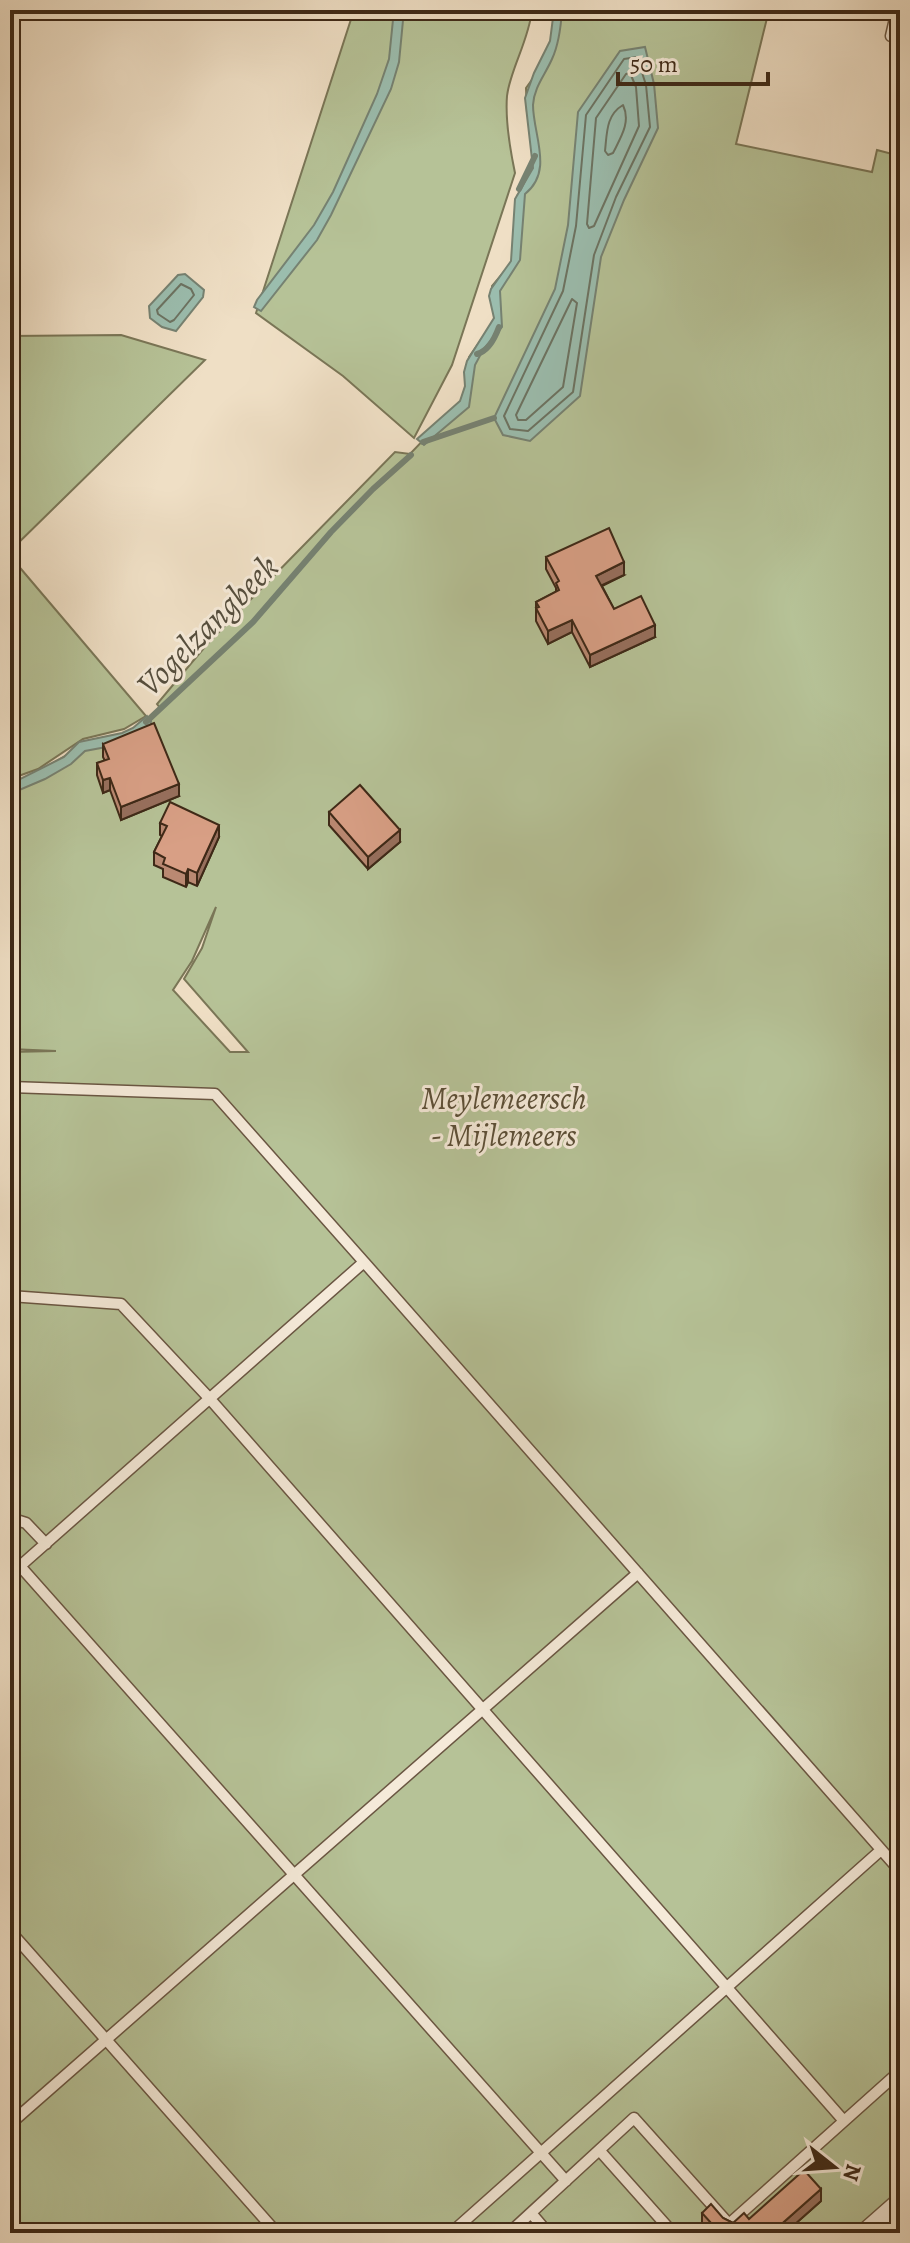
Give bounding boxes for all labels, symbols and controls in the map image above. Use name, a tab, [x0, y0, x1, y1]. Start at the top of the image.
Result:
scale bar	[618, 36, 768, 86]
text: 50 m	[630, 48, 678, 80]
water label: Vogelzangbeek	[126, 544, 289, 707]
park label: Meylemeersch - Mijlemeers	[421, 1076, 587, 1157]
north arrow	[794, 2127, 874, 2207]
text: N	[835, 2161, 869, 2185]

